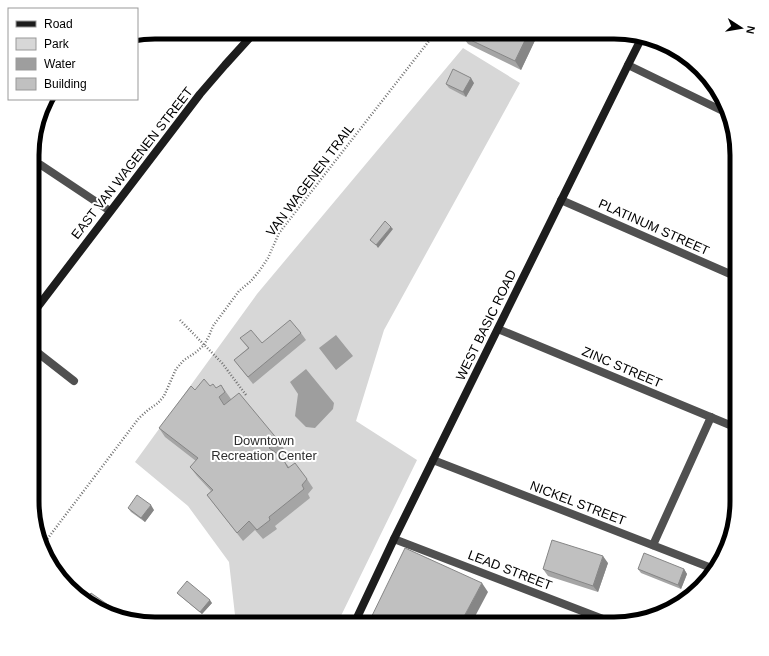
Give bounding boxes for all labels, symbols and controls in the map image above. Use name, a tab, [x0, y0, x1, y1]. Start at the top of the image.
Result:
legend	[8, 8, 138, 100]
north arrow	[721, 8, 761, 48]
text: Road	[44, 17, 73, 31]
text: N	[744, 25, 757, 35]
text: Park	[44, 37, 70, 51]
text: Water	[44, 57, 76, 71]
text: Building	[44, 77, 87, 91]
street label: EAST VAN WAGENEN STREET	[68, 84, 196, 242]
street label: VAN WAGENEN TRAIL	[263, 121, 357, 239]
street label: PLATINUM STREET	[596, 196, 712, 258]
street label: WEST BASIC ROAD	[453, 267, 519, 383]
street label: ZINC STREET	[580, 343, 664, 391]
park label: Downtown Recreation Center	[211, 433, 317, 463]
street label: NICKEL STREET	[528, 478, 628, 528]
street label: LEAD STREET	[466, 547, 554, 593]

